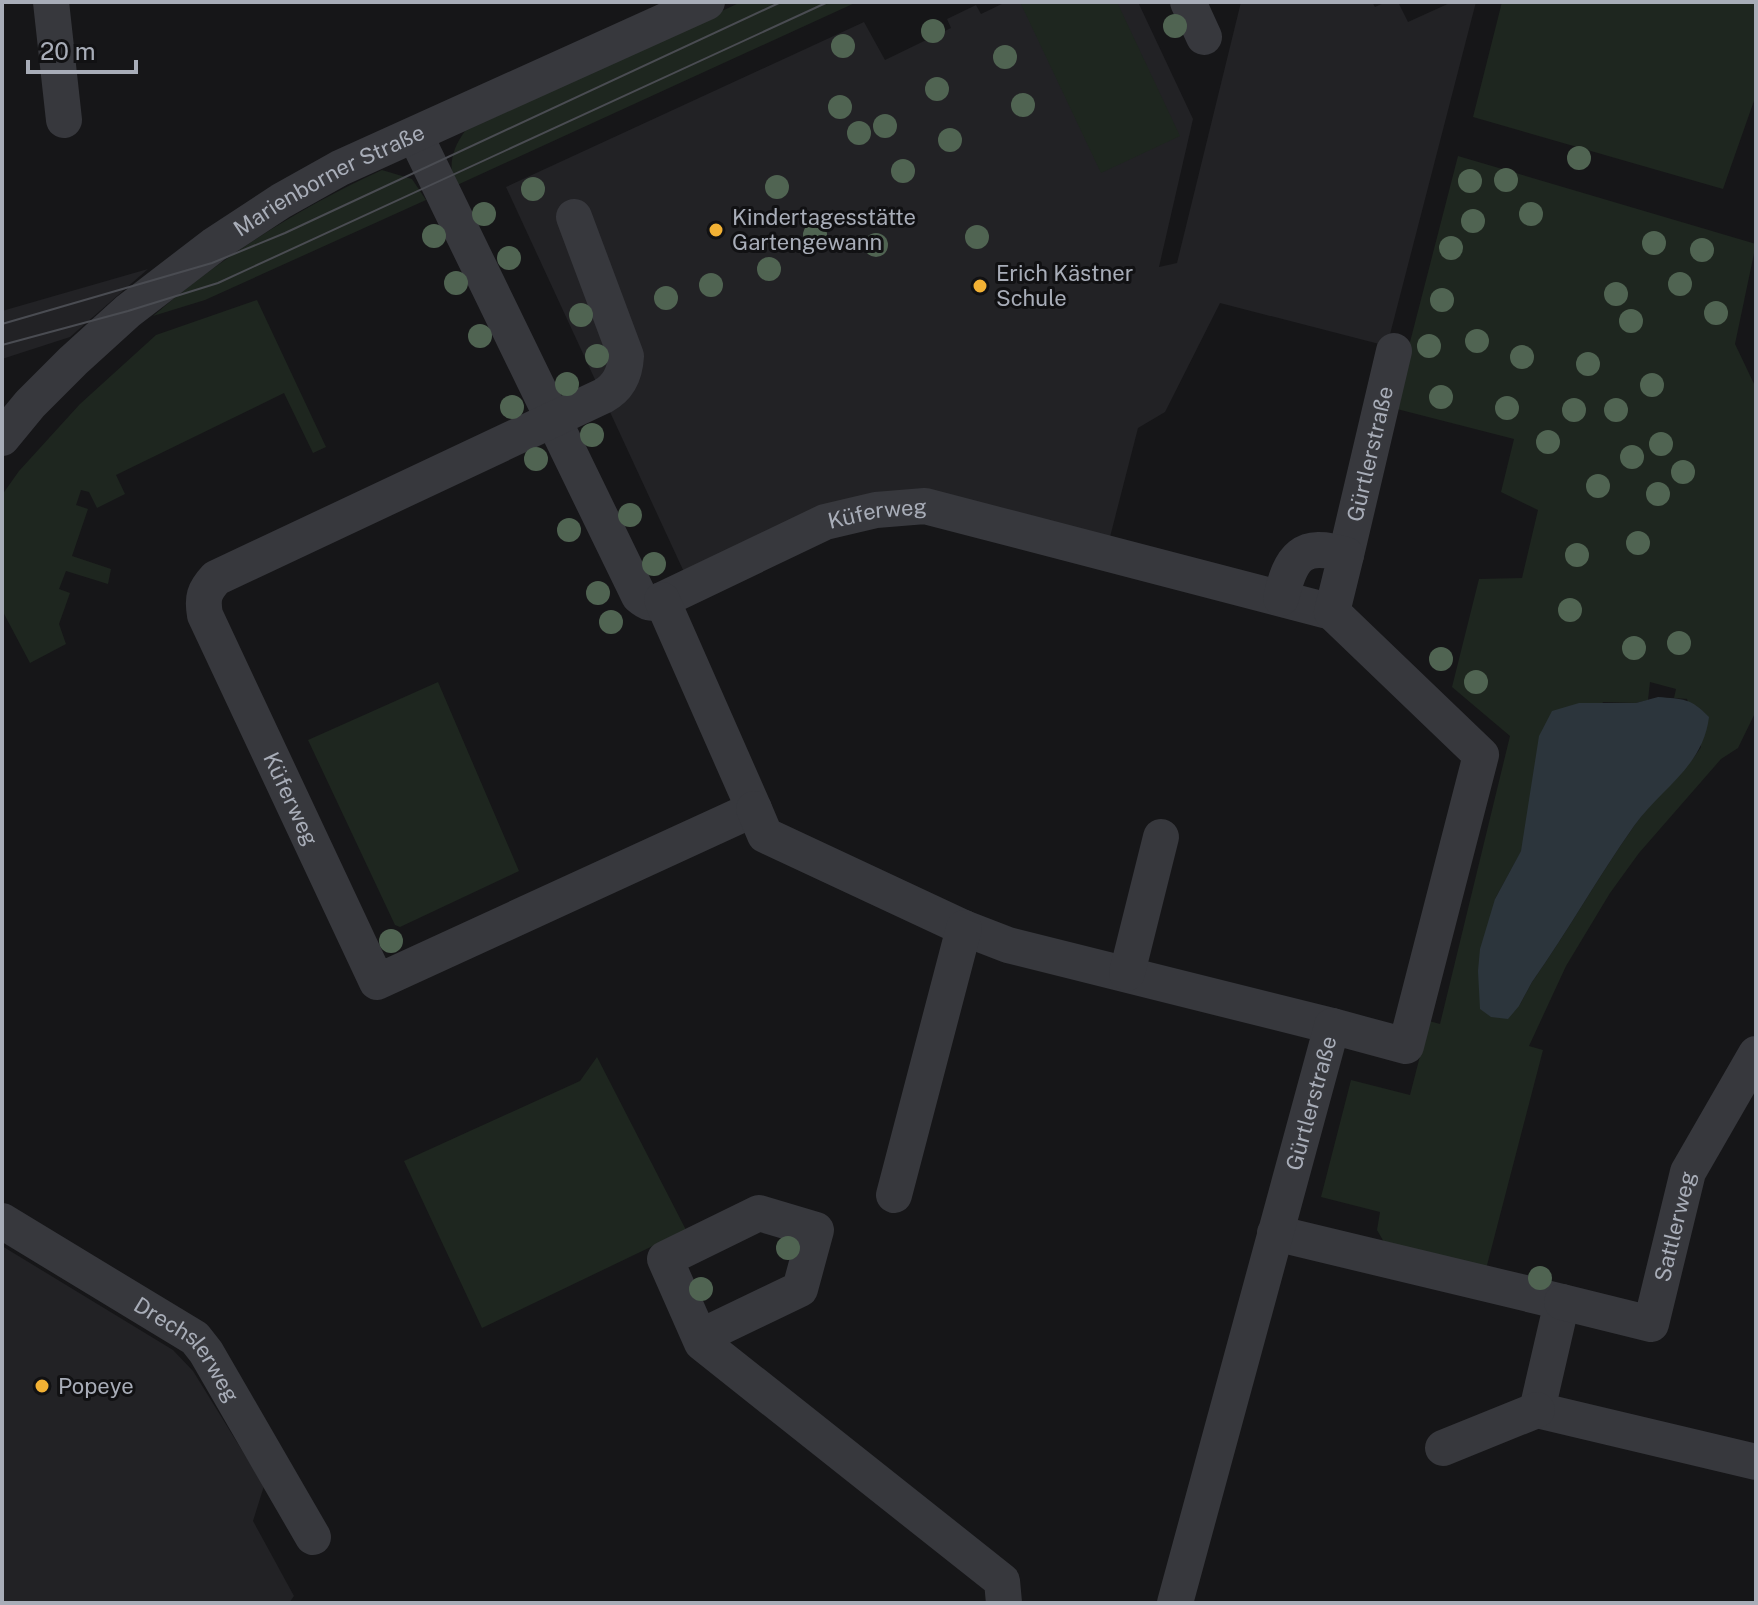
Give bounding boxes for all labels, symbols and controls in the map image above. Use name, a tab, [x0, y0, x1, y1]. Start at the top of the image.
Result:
scale bar	[28, 24, 136, 74]
text: 20 m	[40, 37, 96, 65]
street label: Marienborner Straße	[229, 119, 428, 242]
place label: Kindertagesstätte Gartengewann	[732, 204, 916, 255]
marker: Kindertagesstätte Gartengewann	[707, 221, 725, 239]
place label: Erich Kästner Schule	[996, 260, 1133, 311]
marker: Erich Kästner Schule	[971, 277, 989, 295]
street label: Gürtlerstraße	[1341, 383, 1398, 524]
street label: Küferweg	[825, 493, 928, 534]
street label: Küferweg	[258, 748, 324, 850]
street label: Gürtlerstraße	[1280, 1033, 1342, 1173]
street label: Sattlerweg	[1649, 1169, 1701, 1284]
street label: Drechslerweg	[129, 1291, 245, 1407]
place label: Popeye	[58, 1373, 134, 1399]
marker: Popeye	[33, 1377, 51, 1395]

